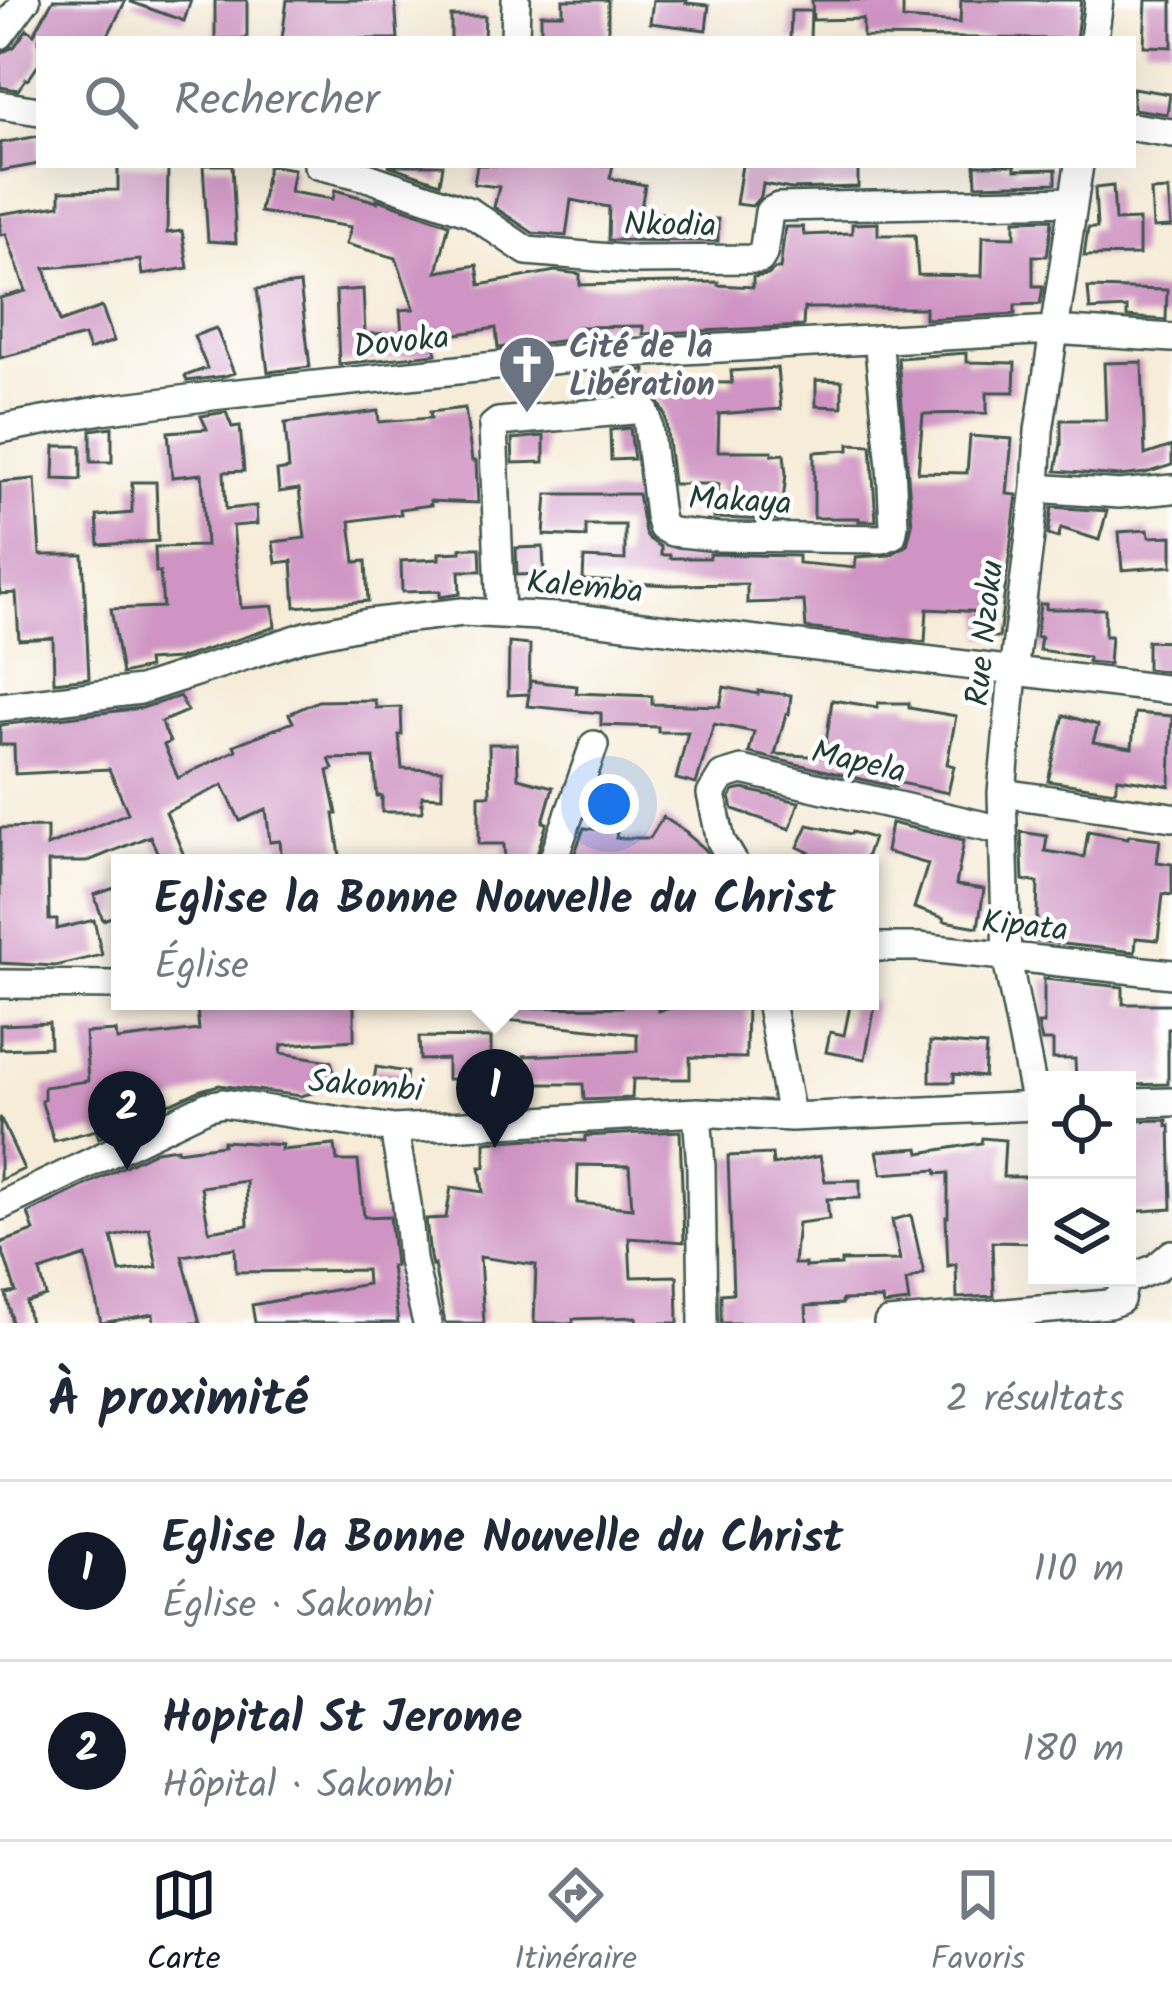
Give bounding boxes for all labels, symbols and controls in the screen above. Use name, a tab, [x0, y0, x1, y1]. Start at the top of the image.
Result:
search box	[36, 36, 1136, 168]
text: Rechercher	[174, 66, 379, 138]
icon: search	[78, 69, 144, 135]
street label: Nkodia	[623, 199, 717, 254]
street label: Dovoka	[351, 312, 452, 375]
place label: Cité de la Libération	[569, 322, 715, 413]
church icon: Cité de la Libération	[496, 333, 558, 415]
street label: Makaya	[687, 473, 793, 532]
street label: Kalemba	[524, 557, 645, 620]
street label: Rue Nzoku	[952, 558, 1020, 709]
street label: Mapela	[806, 727, 911, 800]
your location	[579, 774, 639, 834]
popup	[111, 854, 879, 1010]
text: Eglise la Bonne Nouvelle du Christ	[154, 865, 836, 937]
street label: Kipata	[979, 897, 1071, 958]
text: Église	[154, 937, 249, 999]
pin: 1	[456, 1049, 534, 1148]
street label: Sakombi	[306, 1056, 426, 1119]
pin: 2	[88, 1071, 166, 1170]
map controls	[1028, 1071, 1136, 1287]
button: locate	[1028, 1071, 1136, 1179]
button: layers	[1028, 1179, 1136, 1287]
text: À proximité	[48, 1361, 308, 1442]
text: 2 résultats	[946, 1370, 1124, 1432]
text: Eglise la Bonne Nouvelle du Christ	[162, 1504, 843, 1576]
text: 1	[81, 1540, 93, 1602]
text: 110 m	[1033, 1540, 1124, 1602]
text: Église · Sakombi	[162, 1576, 433, 1638]
text: Hopital St Jerome	[162, 1684, 522, 1756]
text: 2	[76, 1720, 98, 1782]
text: 180 m	[1022, 1720, 1124, 1782]
text: Hôpital · Sakombi	[162, 1756, 453, 1818]
tab: Carte	[147, 1862, 221, 1987]
tab: Itinéraire	[514, 1862, 637, 1987]
tab: Favoris	[931, 1862, 1025, 1987]

